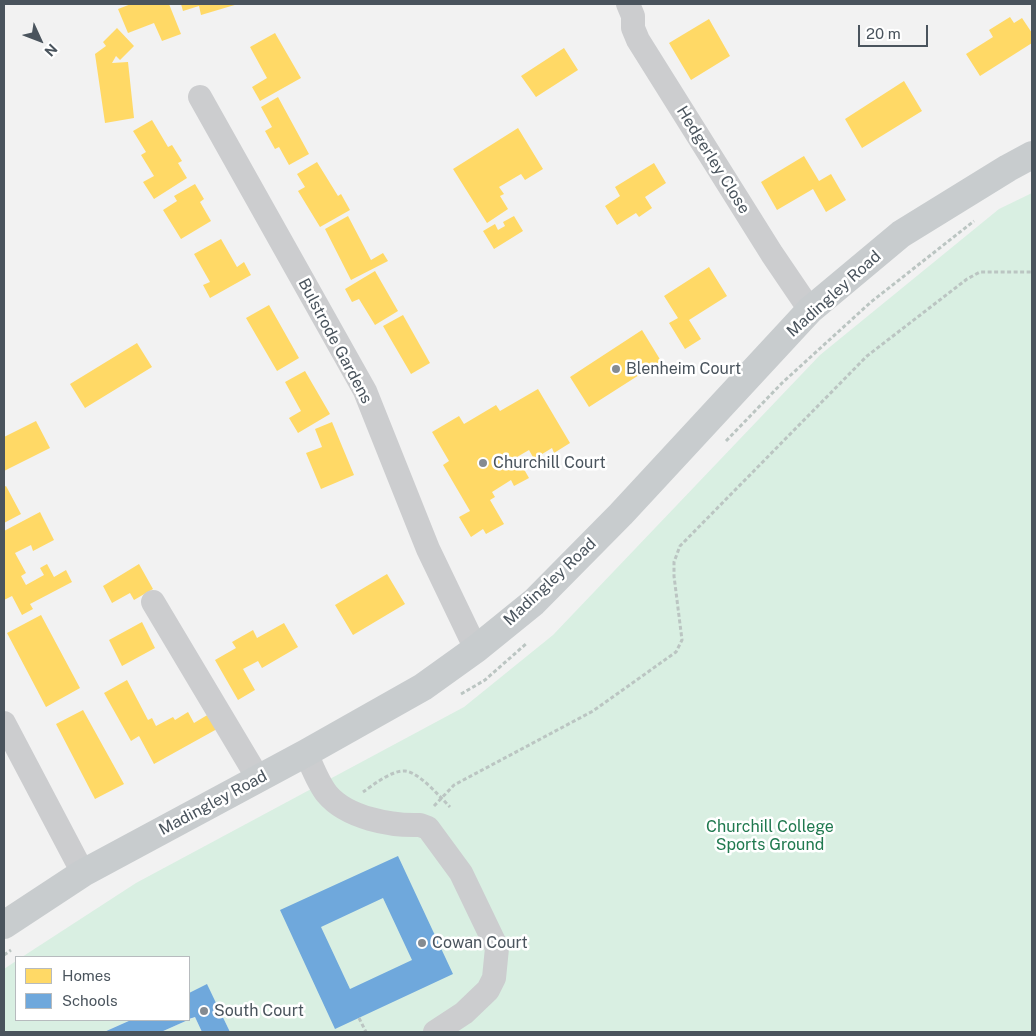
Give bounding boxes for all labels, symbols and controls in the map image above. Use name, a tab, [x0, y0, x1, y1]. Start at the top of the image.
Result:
north arrow	[15, 15, 65, 65]
scale bar	[861, 15, 931, 47]
text: 20 m	[866, 25, 901, 42]
text: N	[41, 41, 61, 60]
street label: Hedgerley Close	[672, 103, 754, 217]
street label: Madingley Road	[783, 247, 885, 341]
street label: Bulstrode Gardens	[294, 275, 376, 407]
place label: Blenheim Court	[626, 359, 741, 379]
marker: Blenheim Court	[610, 363, 622, 375]
place label: Churchill Court	[493, 453, 606, 473]
marker: Churchill Court	[477, 457, 489, 469]
street label: Madingley Road	[500, 534, 600, 630]
street label: Madingley Road	[156, 766, 270, 840]
park label: Churchill College Sports Ground	[706, 817, 834, 855]
place label: Cowan Court	[432, 933, 528, 953]
marker: Cowan Court	[416, 937, 428, 949]
legend	[15, 956, 190, 1021]
text: Homes	[62, 967, 111, 984]
text: Schools	[62, 992, 118, 1009]
place label: South Court	[214, 1001, 304, 1021]
marker: South Court	[198, 1005, 210, 1017]

